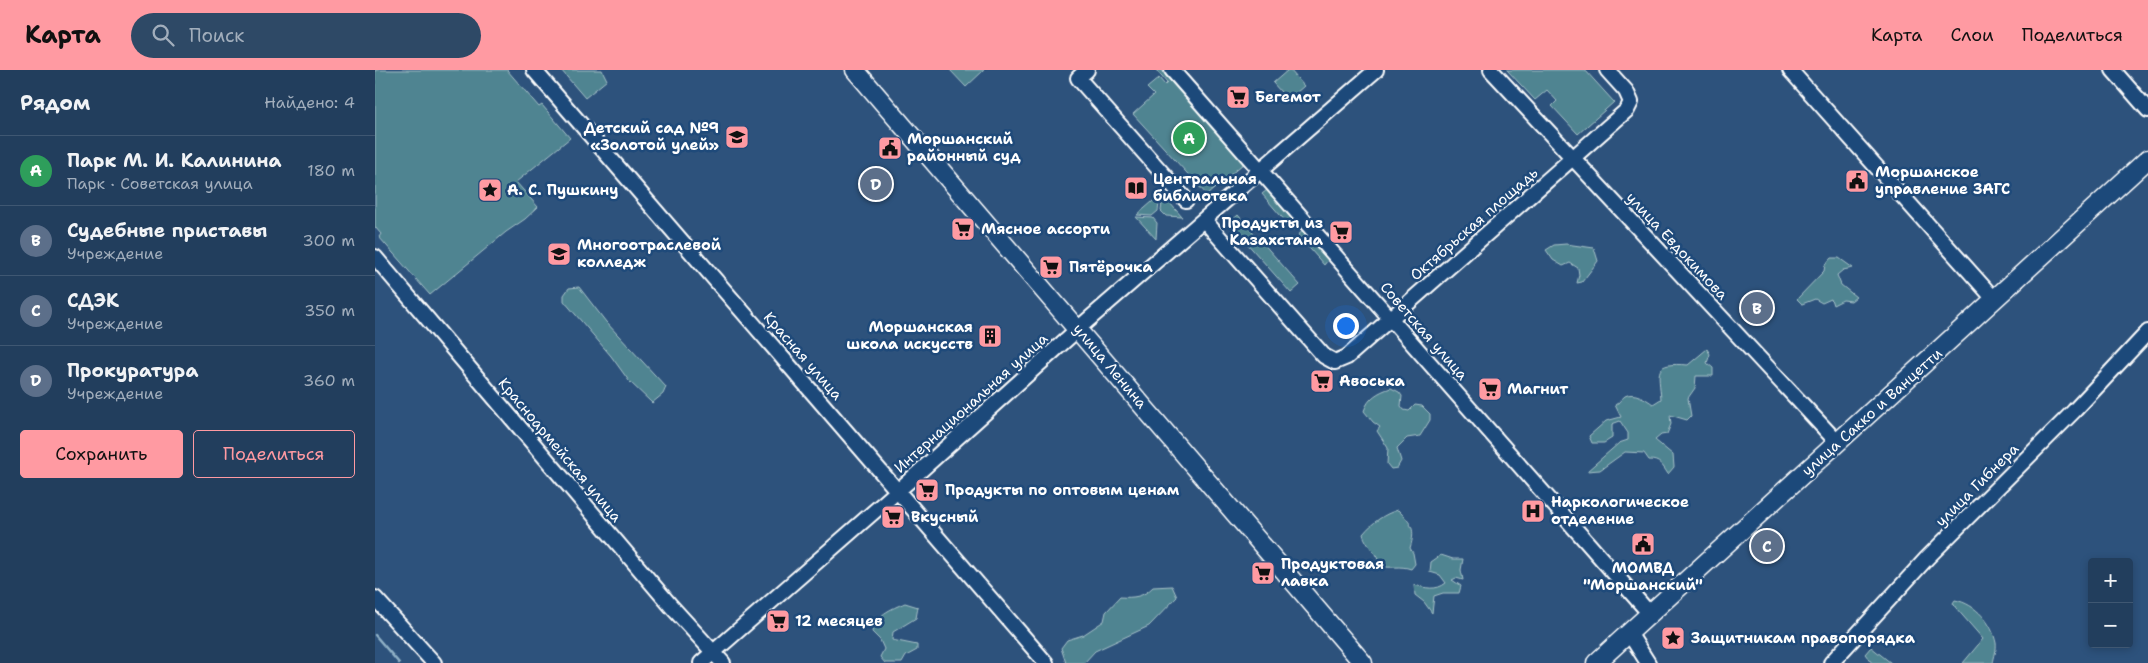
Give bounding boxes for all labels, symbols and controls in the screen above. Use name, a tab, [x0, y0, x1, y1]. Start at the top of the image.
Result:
search box	[131, 13, 481, 58]
text: Карта	[25, 19, 101, 51]
icon: search	[149, 21, 177, 49]
text: Поиск	[189, 23, 244, 48]
text: Карта	[1871, 23, 1922, 47]
text: Слои	[1950, 23, 1994, 47]
text: Поделиться	[2022, 23, 2123, 47]
supermarket icon: Бегемот	[1225, 84, 1251, 110]
place label: Бегемот	[1255, 87, 1321, 107]
text: Рядом	[20, 89, 90, 117]
text: Найдено: 4	[264, 92, 355, 113]
place label: Детский сад №9 «Золотой улей»	[584, 118, 719, 155]
pin: A	[1173, 119, 1205, 157]
school or university icon: Детский сад №9 «Золотой улей»	[724, 124, 750, 150]
place label: Моршанский районный суд	[907, 129, 1021, 166]
public building icon: Моршанский районный суд	[877, 135, 903, 161]
text: Парк М. И. Калинина	[67, 148, 282, 173]
text: A	[30, 160, 42, 181]
text: 180 m	[307, 160, 355, 181]
place label: Моршанское управление ЗАГС	[1875, 162, 2010, 199]
street label: Октябрьская площадь	[1406, 163, 1543, 285]
pin: D	[860, 165, 892, 203]
public building icon: Моршанское управление ЗАГС	[1844, 168, 1870, 194]
place label: Центральная библиотека	[1153, 169, 1257, 206]
text: Парк · Советская улица	[67, 173, 253, 194]
library icon: Центральная библиотека	[1123, 175, 1149, 201]
place icon: А. С. Пушкину	[477, 177, 503, 203]
place label: А. С. Пушкину	[507, 180, 618, 200]
street label: улица Евдокимова	[1622, 188, 1733, 305]
place label: Продукты из Казахстана	[1221, 213, 1324, 250]
supermarket icon: Мясное ассорти	[950, 216, 976, 242]
text: Судебные приставы	[67, 218, 267, 243]
place label: Мясное ассорти	[981, 219, 1111, 239]
supermarket icon: Продукты из Казахстана	[1328, 219, 1354, 245]
text: B	[31, 230, 41, 251]
text: 300 m	[303, 230, 355, 251]
place label: Многоотраслевой колледж	[577, 235, 722, 272]
school or university icon: Многоотраслевой колледж	[546, 241, 572, 267]
text: Учреждение	[67, 243, 163, 264]
supermarket icon: Пятёрочка	[1038, 254, 1064, 280]
place label: Пятёрочка	[1069, 257, 1153, 277]
street label: Советская улица	[1376, 278, 1473, 385]
text: СДЭК	[67, 288, 119, 313]
pin: B	[1741, 289, 1773, 327]
text: C	[31, 300, 41, 321]
text: 350 m	[304, 300, 355, 321]
street label: Красная улица	[759, 308, 847, 405]
text: Учреждение	[67, 313, 163, 334]
your location	[1333, 313, 1359, 339]
place label: Моршанская школа искусств	[846, 317, 973, 354]
street label: улица Ленина	[1068, 319, 1152, 413]
building icon: Моршанская школа искусств	[977, 323, 1003, 349]
street label: Интернациональная улица	[890, 328, 1053, 477]
street label: улица Сакко и Ванцетти	[1797, 343, 1947, 481]
text: Прокуратура	[67, 358, 198, 383]
supermarket icon: Авоська	[1309, 368, 1335, 394]
text: D	[30, 370, 42, 391]
text: 360 m	[303, 370, 355, 391]
place label: Авоська	[1339, 371, 1405, 391]
street label: Красноармейская улица	[494, 374, 627, 527]
supermarket icon: Магнит	[1477, 376, 1503, 402]
place label: Магнит	[1507, 379, 1568, 399]
text: Учреждение	[67, 383, 163, 404]
button: Сохранить	[20, 430, 183, 478]
button: Поделиться	[193, 430, 355, 478]
street label: улица Гибнера	[1931, 438, 2024, 531]
supermarket icon: Продукты по оптовым ценам	[914, 477, 940, 503]
place label: Продукты по оптовым ценам	[945, 480, 1180, 500]
place label: Наркологическое отделение	[1551, 492, 1689, 529]
hospital icon: Наркологическое отделение	[1520, 498, 1546, 524]
supermarket icon: Вкусный	[880, 504, 906, 530]
place label: Вкусный	[911, 507, 979, 527]
pin: C	[1751, 527, 1783, 565]
public building icon: МОМВД "Моршанский"	[1630, 531, 1656, 557]
place label: Продуктовая лавка	[1281, 554, 1384, 591]
place label: МОМВД "Моршанский"	[1583, 558, 1703, 595]
map controls	[2088, 558, 2133, 648]
button: +	[2088, 558, 2133, 603]
supermarket icon: Продуктовая лавка	[1250, 560, 1276, 586]
button: −	[2088, 603, 2133, 648]
supermarket icon: 12 месяцев	[765, 608, 791, 634]
place label: 12 месяцев	[795, 611, 883, 631]
place icon: Защитникам правопорядка	[1660, 625, 1686, 651]
place label: Защитникам правопорядка	[1691, 628, 1916, 648]

